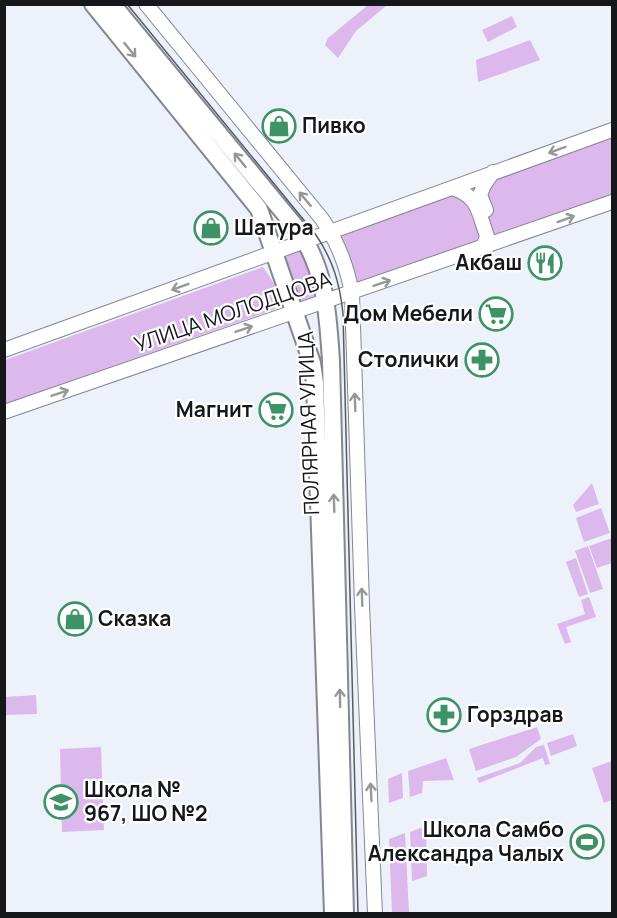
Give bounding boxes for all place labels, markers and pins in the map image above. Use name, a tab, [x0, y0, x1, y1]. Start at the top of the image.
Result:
shop icon: Пивко	[261, 108, 297, 144]
place label: Пивко	[302, 111, 366, 139]
shop icon: Шатура	[193, 210, 229, 246]
place label: Шатура	[234, 213, 314, 241]
restaurant icon: Акбаш	[527, 245, 563, 281]
place label: Акбаш	[455, 248, 522, 276]
supermarket icon: Дом Мебели	[478, 296, 514, 332]
place label: Дом Мебели	[344, 299, 473, 327]
pharmacy icon: Столички	[464, 342, 500, 378]
place label: Столички	[358, 345, 459, 373]
supermarket icon: Магнит	[258, 392, 294, 428]
place label: Магнит	[176, 395, 253, 423]
shop icon: Сказка	[57, 601, 93, 637]
place label: Сказка	[98, 604, 171, 632]
pharmacy icon: Горздрав	[426, 697, 462, 733]
place label: Горздрав	[467, 700, 564, 728]
place label: Школа № 967, ШО №2	[84, 775, 208, 827]
school or university icon: Школа № 967, ШО №2	[43, 784, 79, 820]
place label: Школа Самбо Александра Чалых	[368, 815, 564, 867]
sports icon: Школа Самбо Александра Чалых	[569, 824, 605, 860]

